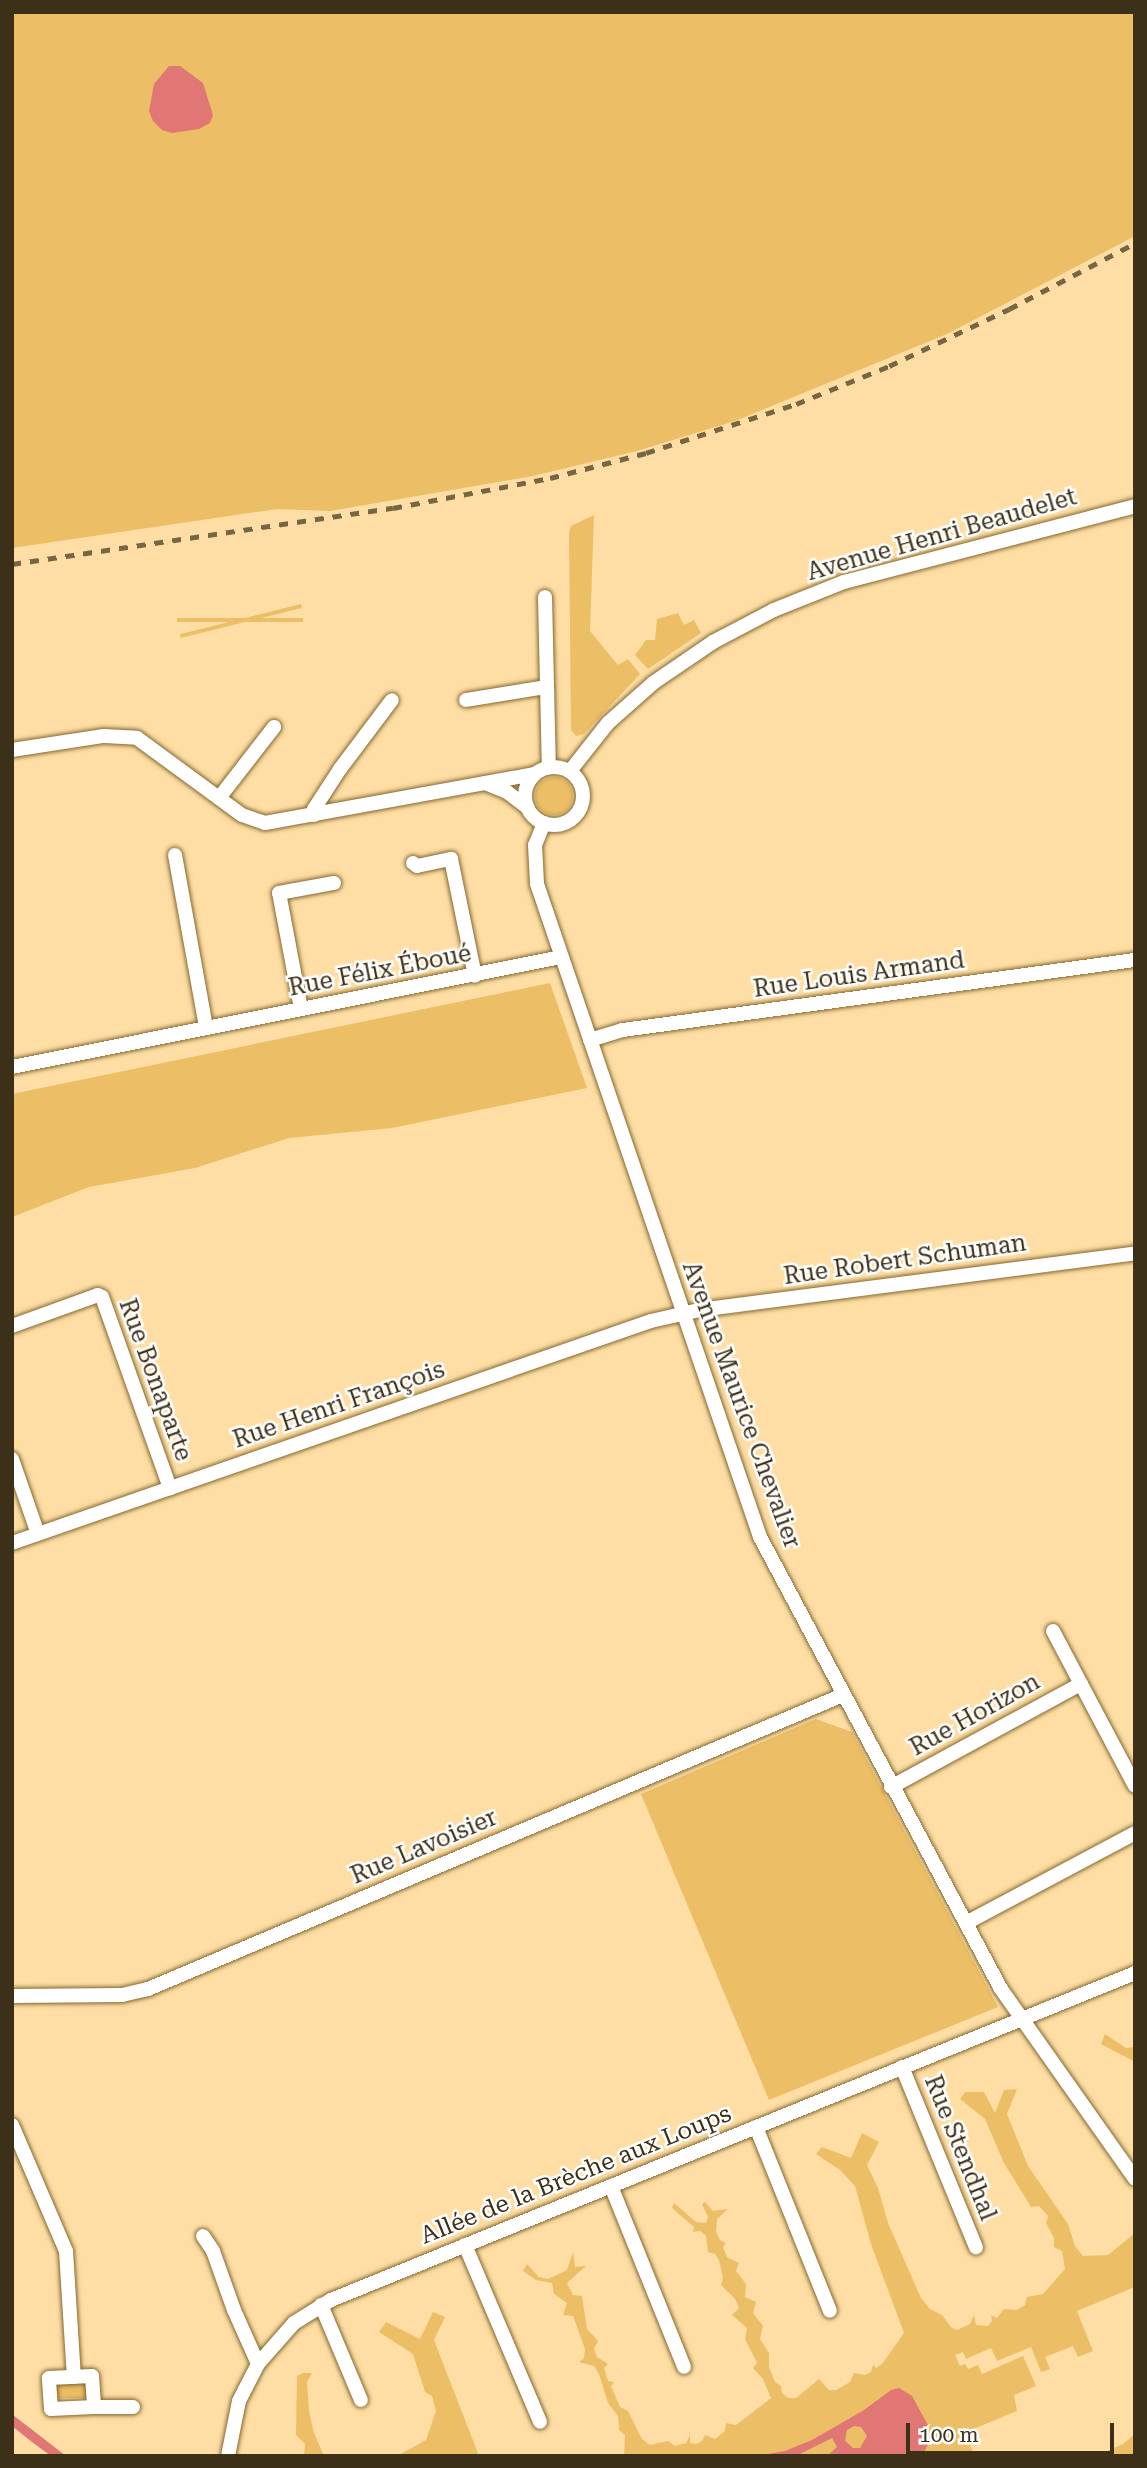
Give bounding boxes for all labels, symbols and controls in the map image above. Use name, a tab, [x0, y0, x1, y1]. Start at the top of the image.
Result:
street label: Avenue Henri Beaudelet	[804, 483, 1080, 587]
street label: Rue Félix Éboué	[286, 939, 474, 1003]
street label: Rue Louis Armand	[752, 946, 966, 1004]
street label: Rue Robert Schuman	[782, 1229, 1028, 1291]
street label: Avenue Maurice Chevalier	[676, 1258, 806, 1552]
street label: Rue Bonaparte	[112, 1295, 198, 1465]
street label: Rue Henri François	[229, 1355, 449, 1455]
street label: Rue Horizon	[905, 1668, 1045, 1762]
street label: Rue Lavoisier	[347, 1803, 501, 1891]
street label: Rue Stendhal	[918, 2071, 1002, 2225]
street label: Allée de la Brèche aux Loups	[416, 2099, 736, 2251]
scale bar	[909, 2408, 1117, 2452]
text: 100 m	[919, 2423, 979, 2447]

